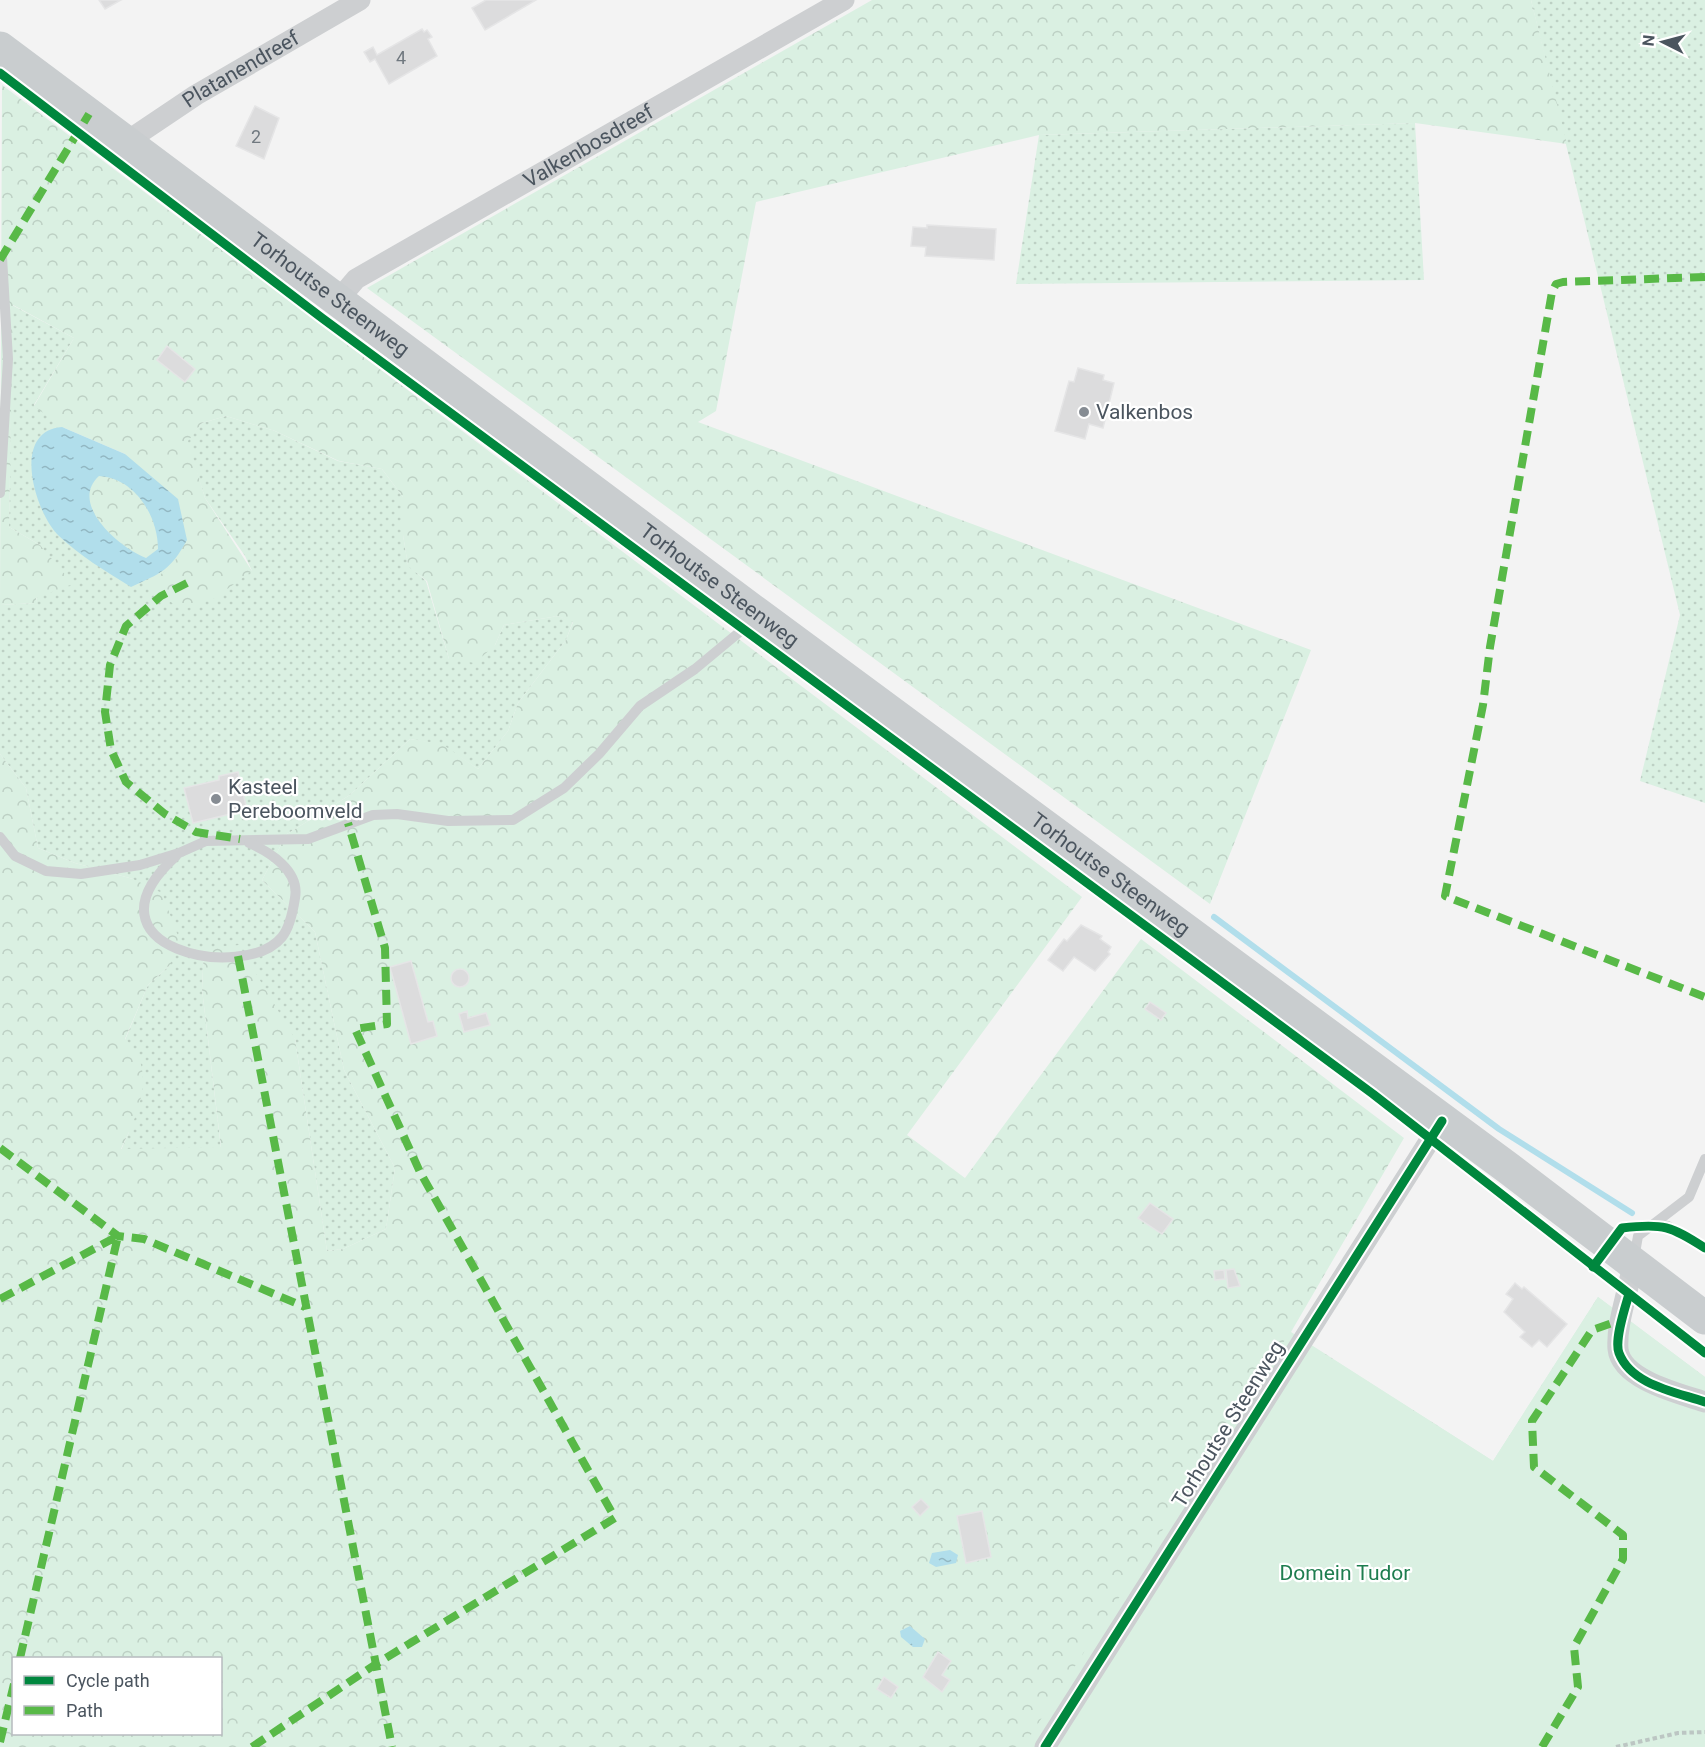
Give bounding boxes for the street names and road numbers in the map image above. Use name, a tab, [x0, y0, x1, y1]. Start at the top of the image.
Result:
street label: Platanendreef	[178, 26, 304, 113]
street label: Valkenbosdreef	[519, 99, 658, 193]
street label: Torhoutse Steenweg	[246, 228, 414, 362]
street label: Torhoutse Steenweg	[635, 518, 804, 652]
street label: Torhoutse Steenweg	[1026, 808, 1195, 941]
street label: Torhoutse Steenweg	[1167, 1336, 1289, 1512]

